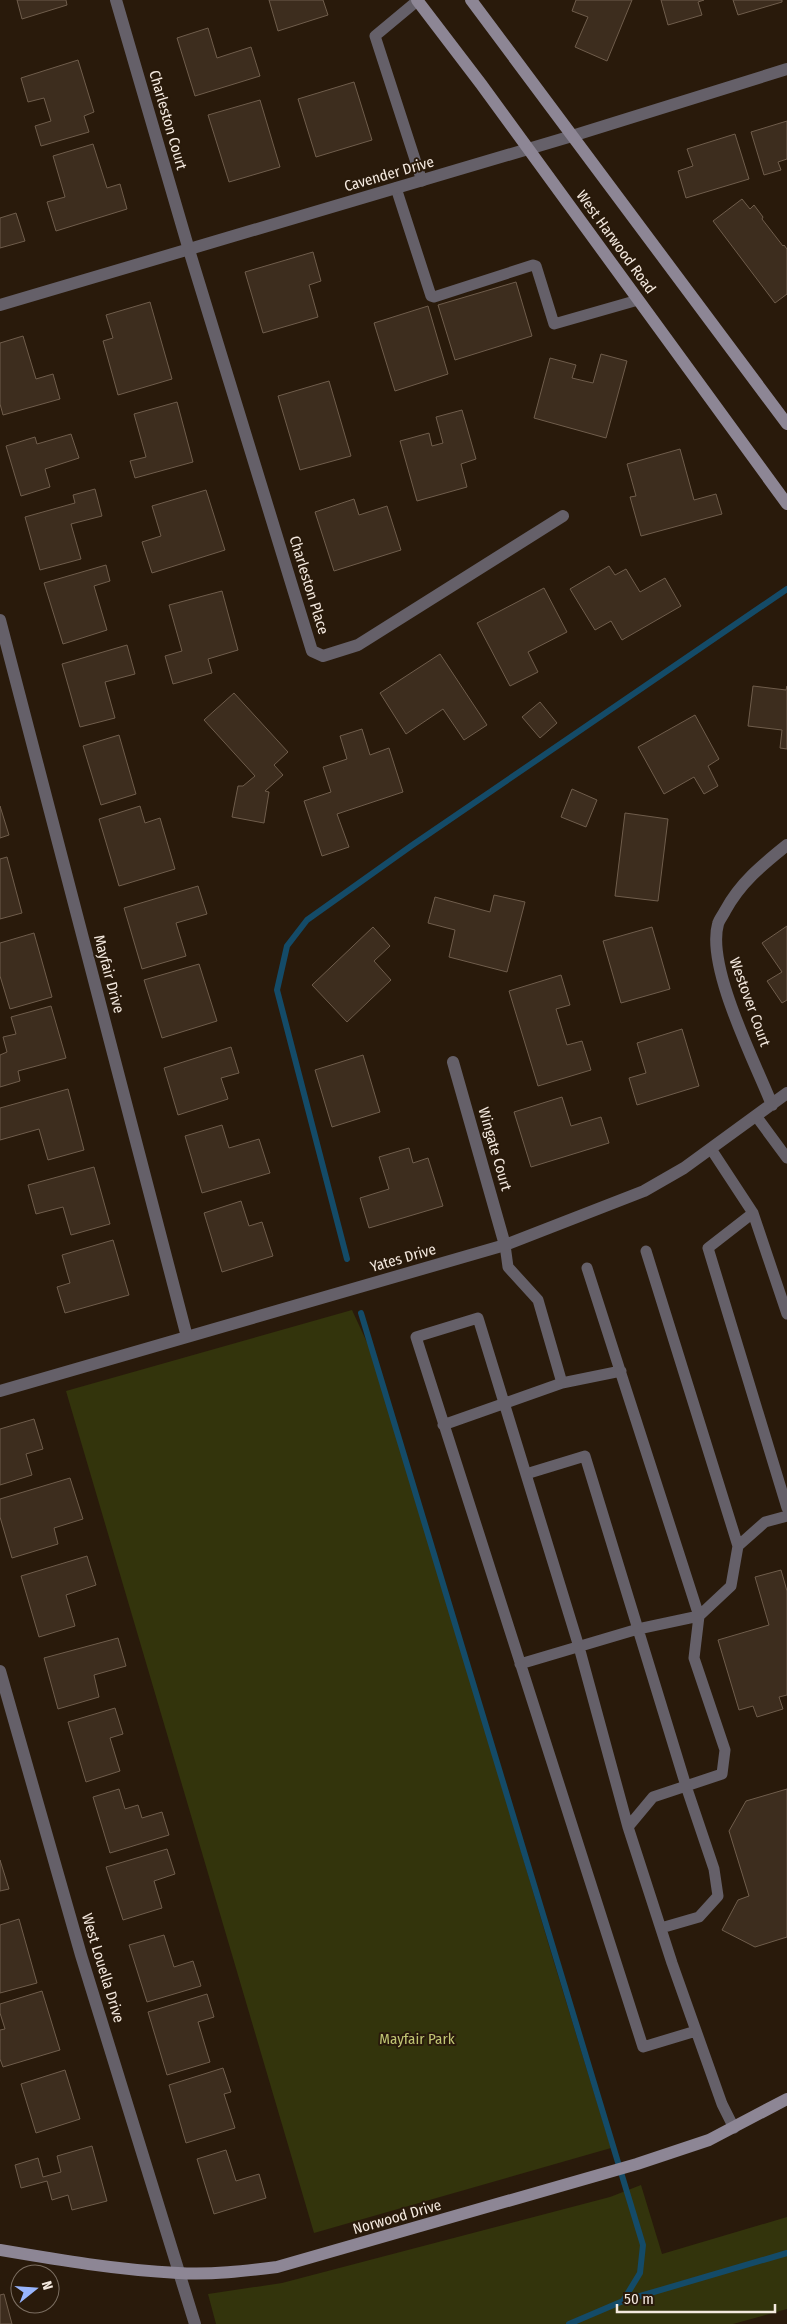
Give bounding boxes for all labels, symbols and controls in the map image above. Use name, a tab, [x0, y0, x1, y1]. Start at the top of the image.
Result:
street label: Charleston Court	[145, 68, 191, 172]
street label: Cavender Drive	[342, 153, 436, 195]
street label: West Harwood Road	[572, 187, 660, 297]
street label: Charleston Place	[285, 534, 333, 636]
street label: Mayfair Drive	[90, 933, 128, 1015]
street label: Westover Court	[726, 955, 774, 1049]
street label: Wingate Court	[475, 1105, 516, 1193]
street label: Yates Drive	[368, 1240, 438, 1276]
street label: West Louella Drive	[78, 1911, 128, 2025]
park label: Mayfair Park	[379, 2030, 455, 2048]
street label: Norwood Drive	[351, 2196, 443, 2238]
north arrow	[10, 2264, 60, 2314]
text: N	[38, 2279, 56, 2292]
scale bar	[617, 2282, 774, 2314]
text: 50 m	[624, 2290, 654, 2308]

